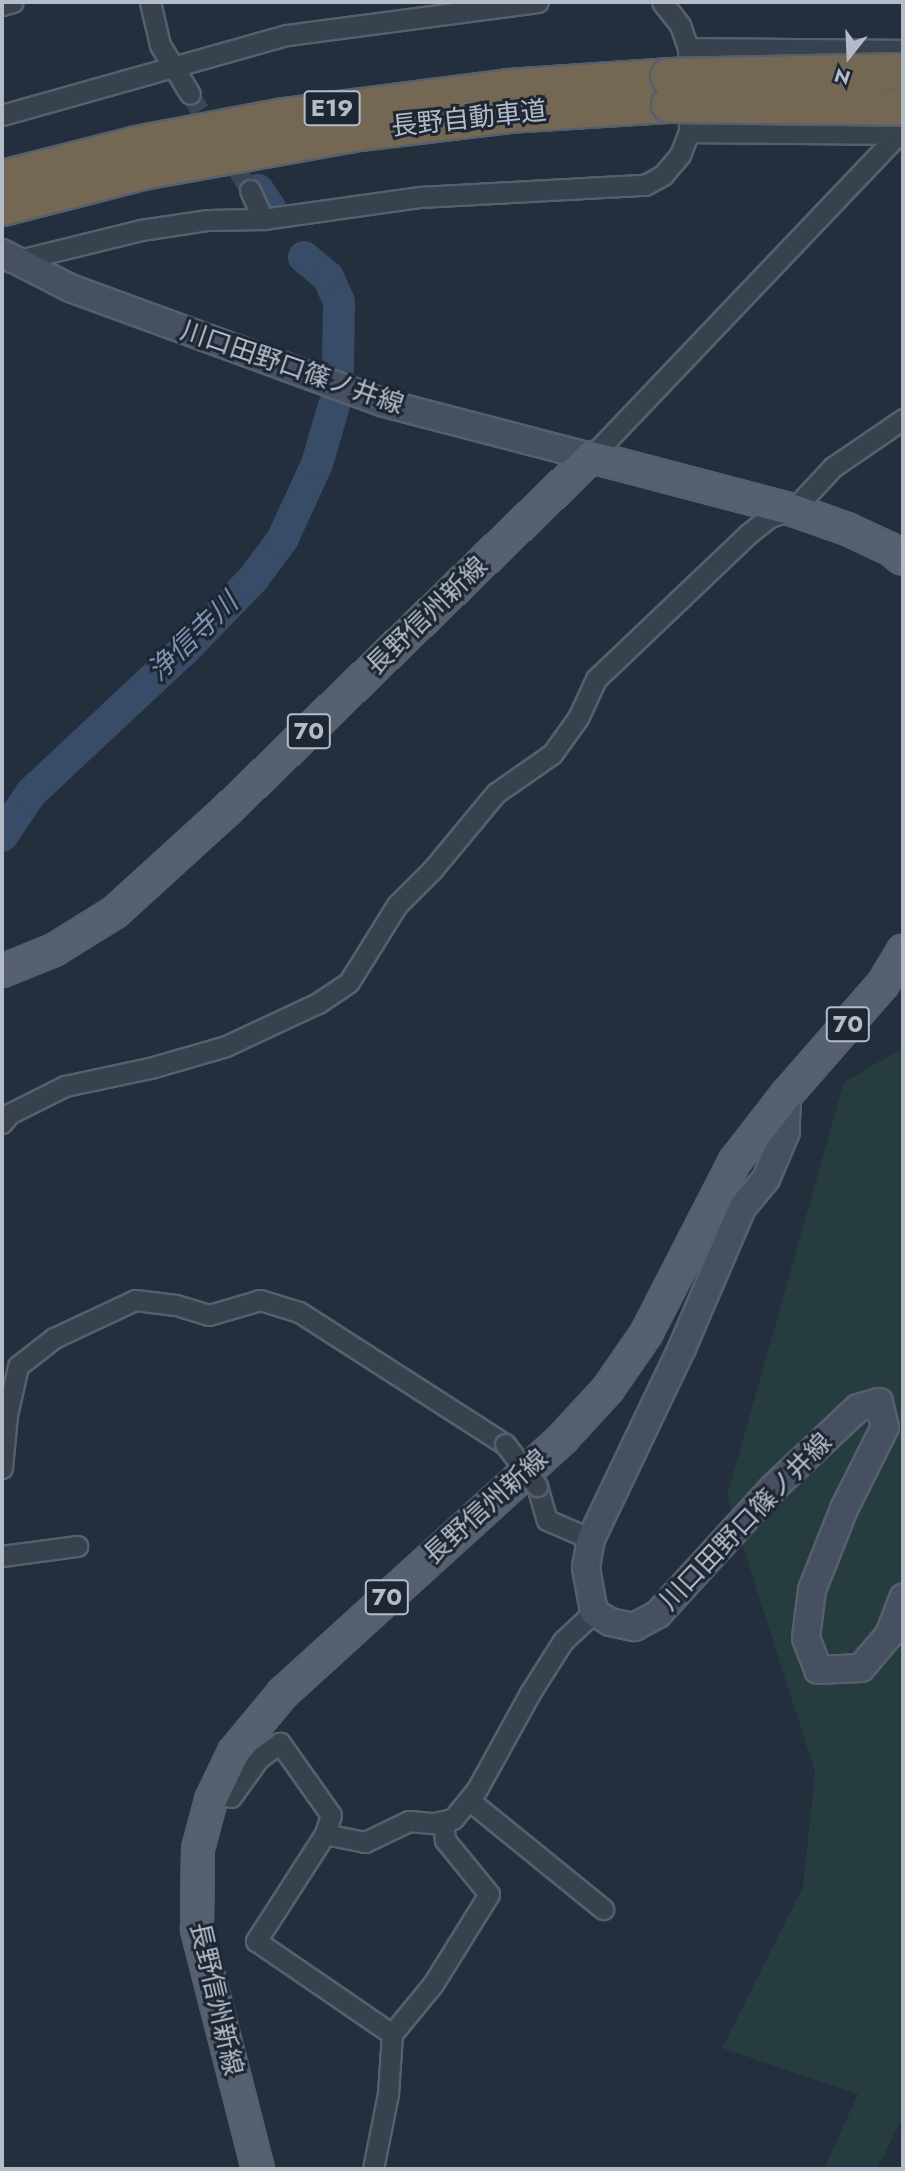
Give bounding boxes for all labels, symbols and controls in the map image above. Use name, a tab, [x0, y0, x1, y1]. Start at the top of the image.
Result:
north arrow	[814, 21, 884, 91]
text: N	[831, 61, 854, 92]
road number: E19	[302, 88, 362, 128]
street label: 長野自動車道	[390, 95, 548, 143]
street label: 川口田野口篠ノ井線	[176, 315, 408, 421]
street label: 長野信州新線	[360, 551, 494, 681]
water label: 浄信寺川	[141, 586, 245, 688]
road number: 70	[286, 710, 332, 752]
road number: 70	[825, 1004, 871, 1044]
street label: 川口田野口篠ノ井線	[654, 1427, 838, 1617]
street label: 長野信州新線	[418, 1443, 554, 1571]
road number: 70	[364, 1576, 410, 1618]
street label: 長野信州新線	[183, 1919, 249, 2079]

